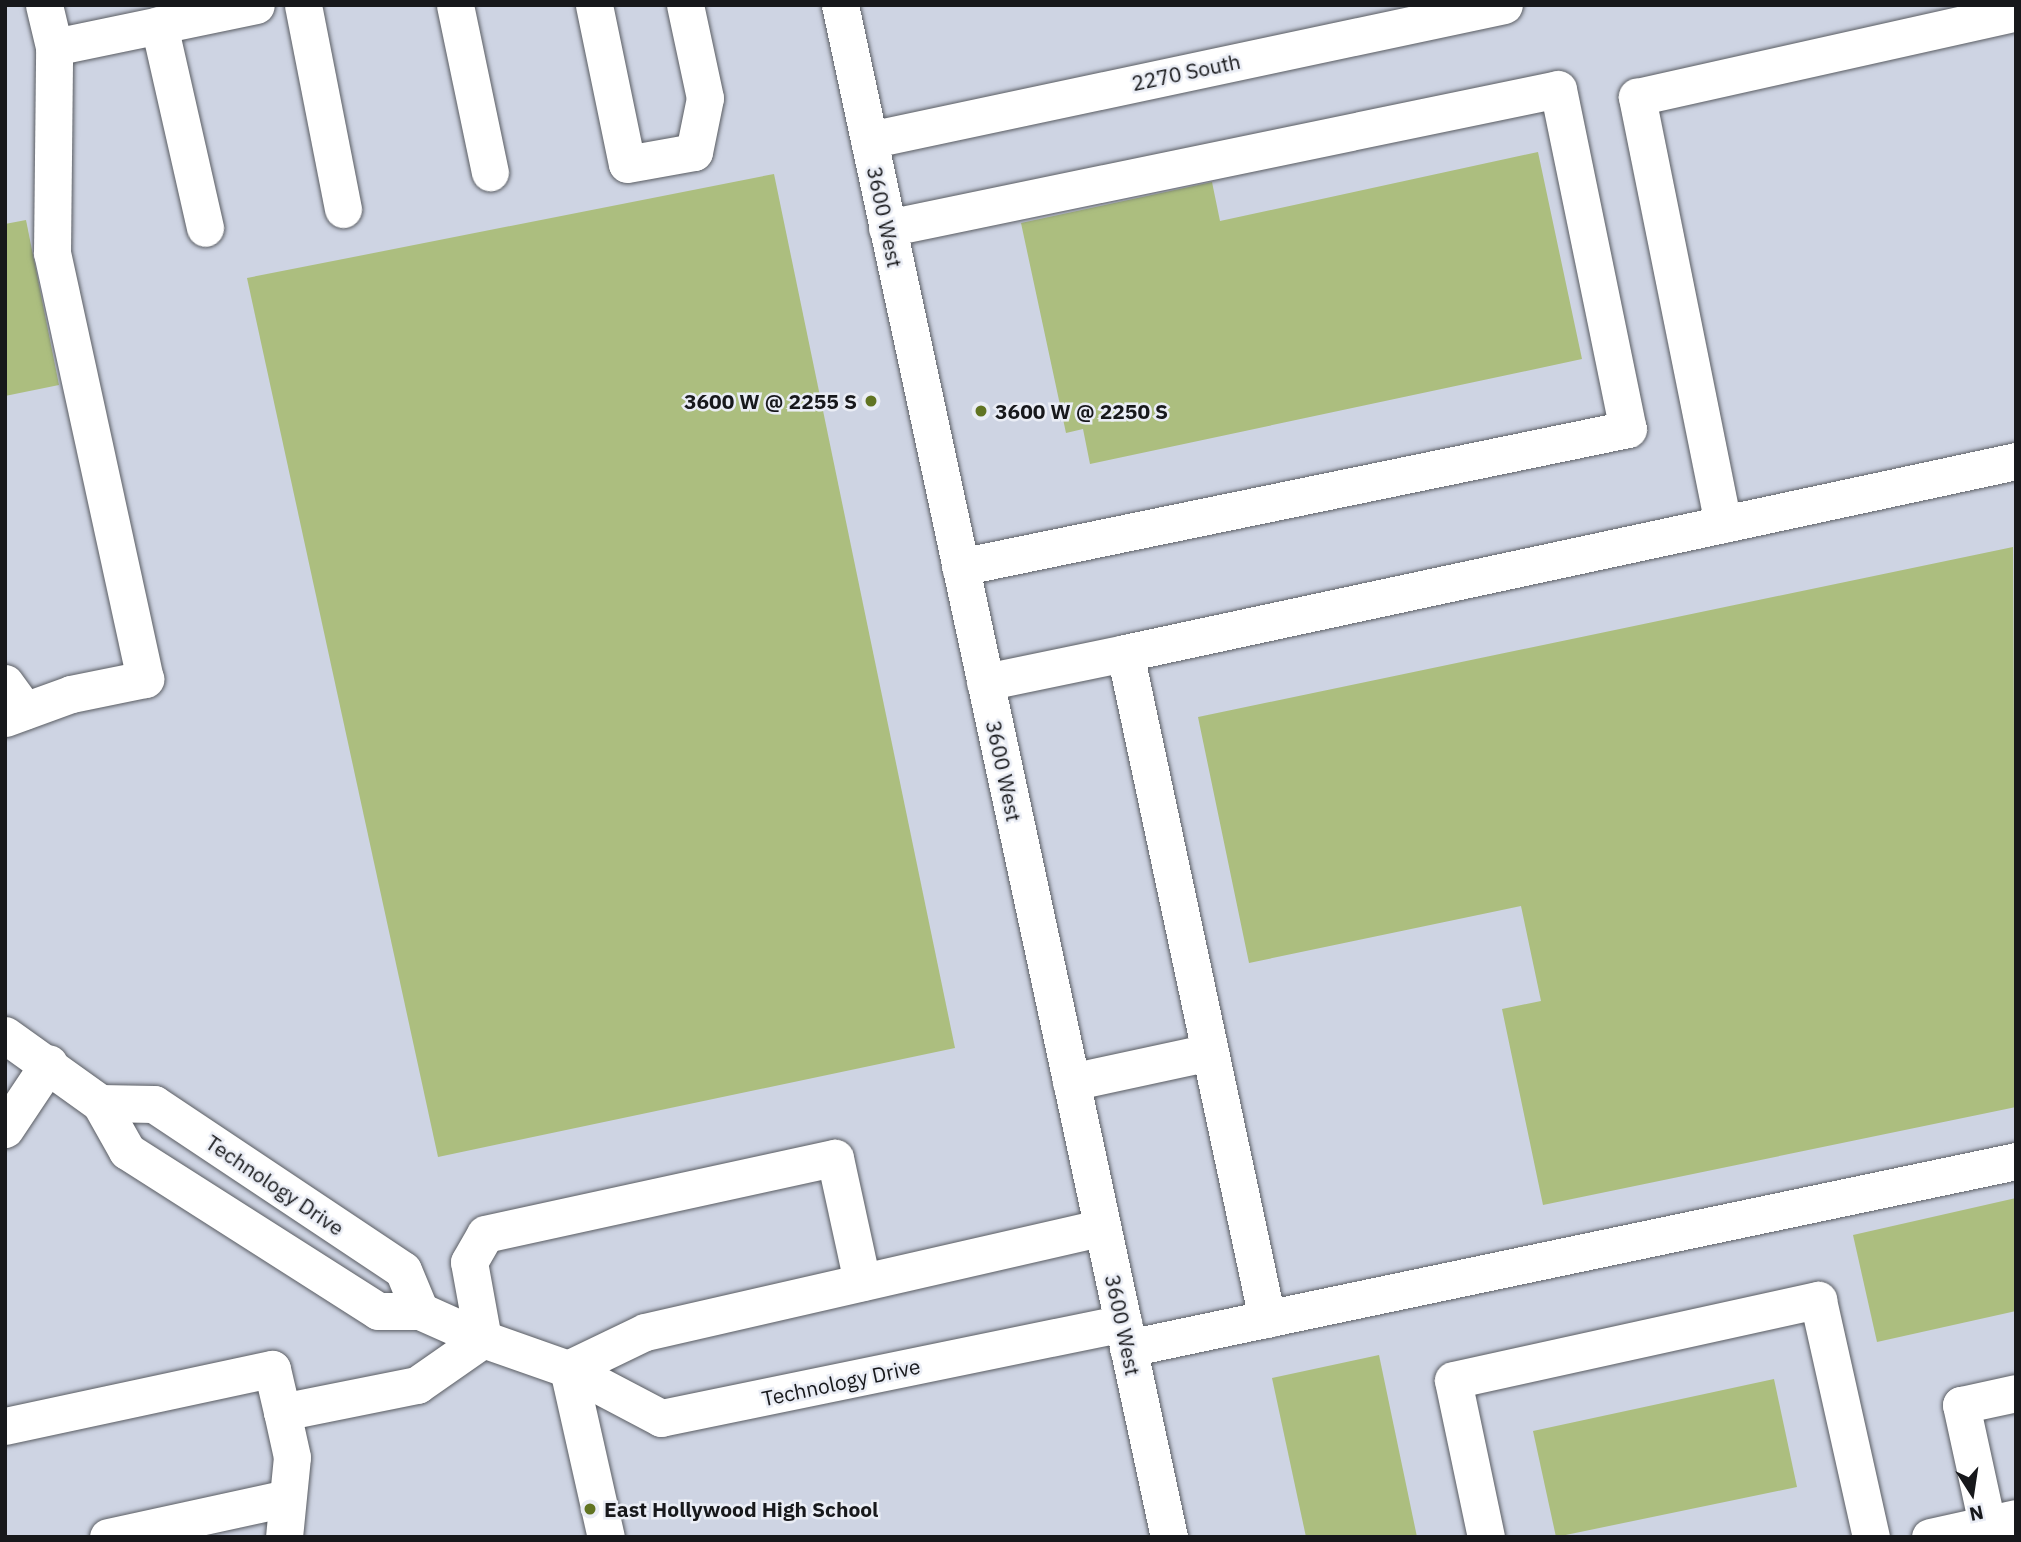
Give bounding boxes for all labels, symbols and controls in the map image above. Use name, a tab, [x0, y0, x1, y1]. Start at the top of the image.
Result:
street label: 2270 South	[1129, 48, 1243, 96]
street label: 3600 West	[862, 164, 908, 270]
place label: 3600 W @ 2255 S	[684, 388, 857, 414]
marker: 3600 W @ 2255 S	[863, 393, 879, 409]
place label: 3600 W @ 2250 S	[995, 398, 1168, 424]
marker: 3600 W @ 2250 S	[973, 403, 989, 419]
street label: 3600 West	[981, 718, 1027, 824]
street label: Technology Drive	[201, 1129, 349, 1241]
street label: 3600 West	[1100, 1272, 1146, 1378]
street label: Technology Drive	[760, 1353, 922, 1411]
north arrow	[1937, 1458, 2007, 1528]
place label: East Hollywood High School	[604, 1496, 878, 1522]
text: N	[1967, 1500, 1986, 1527]
marker: East Hollywood High School	[582, 1501, 598, 1517]

